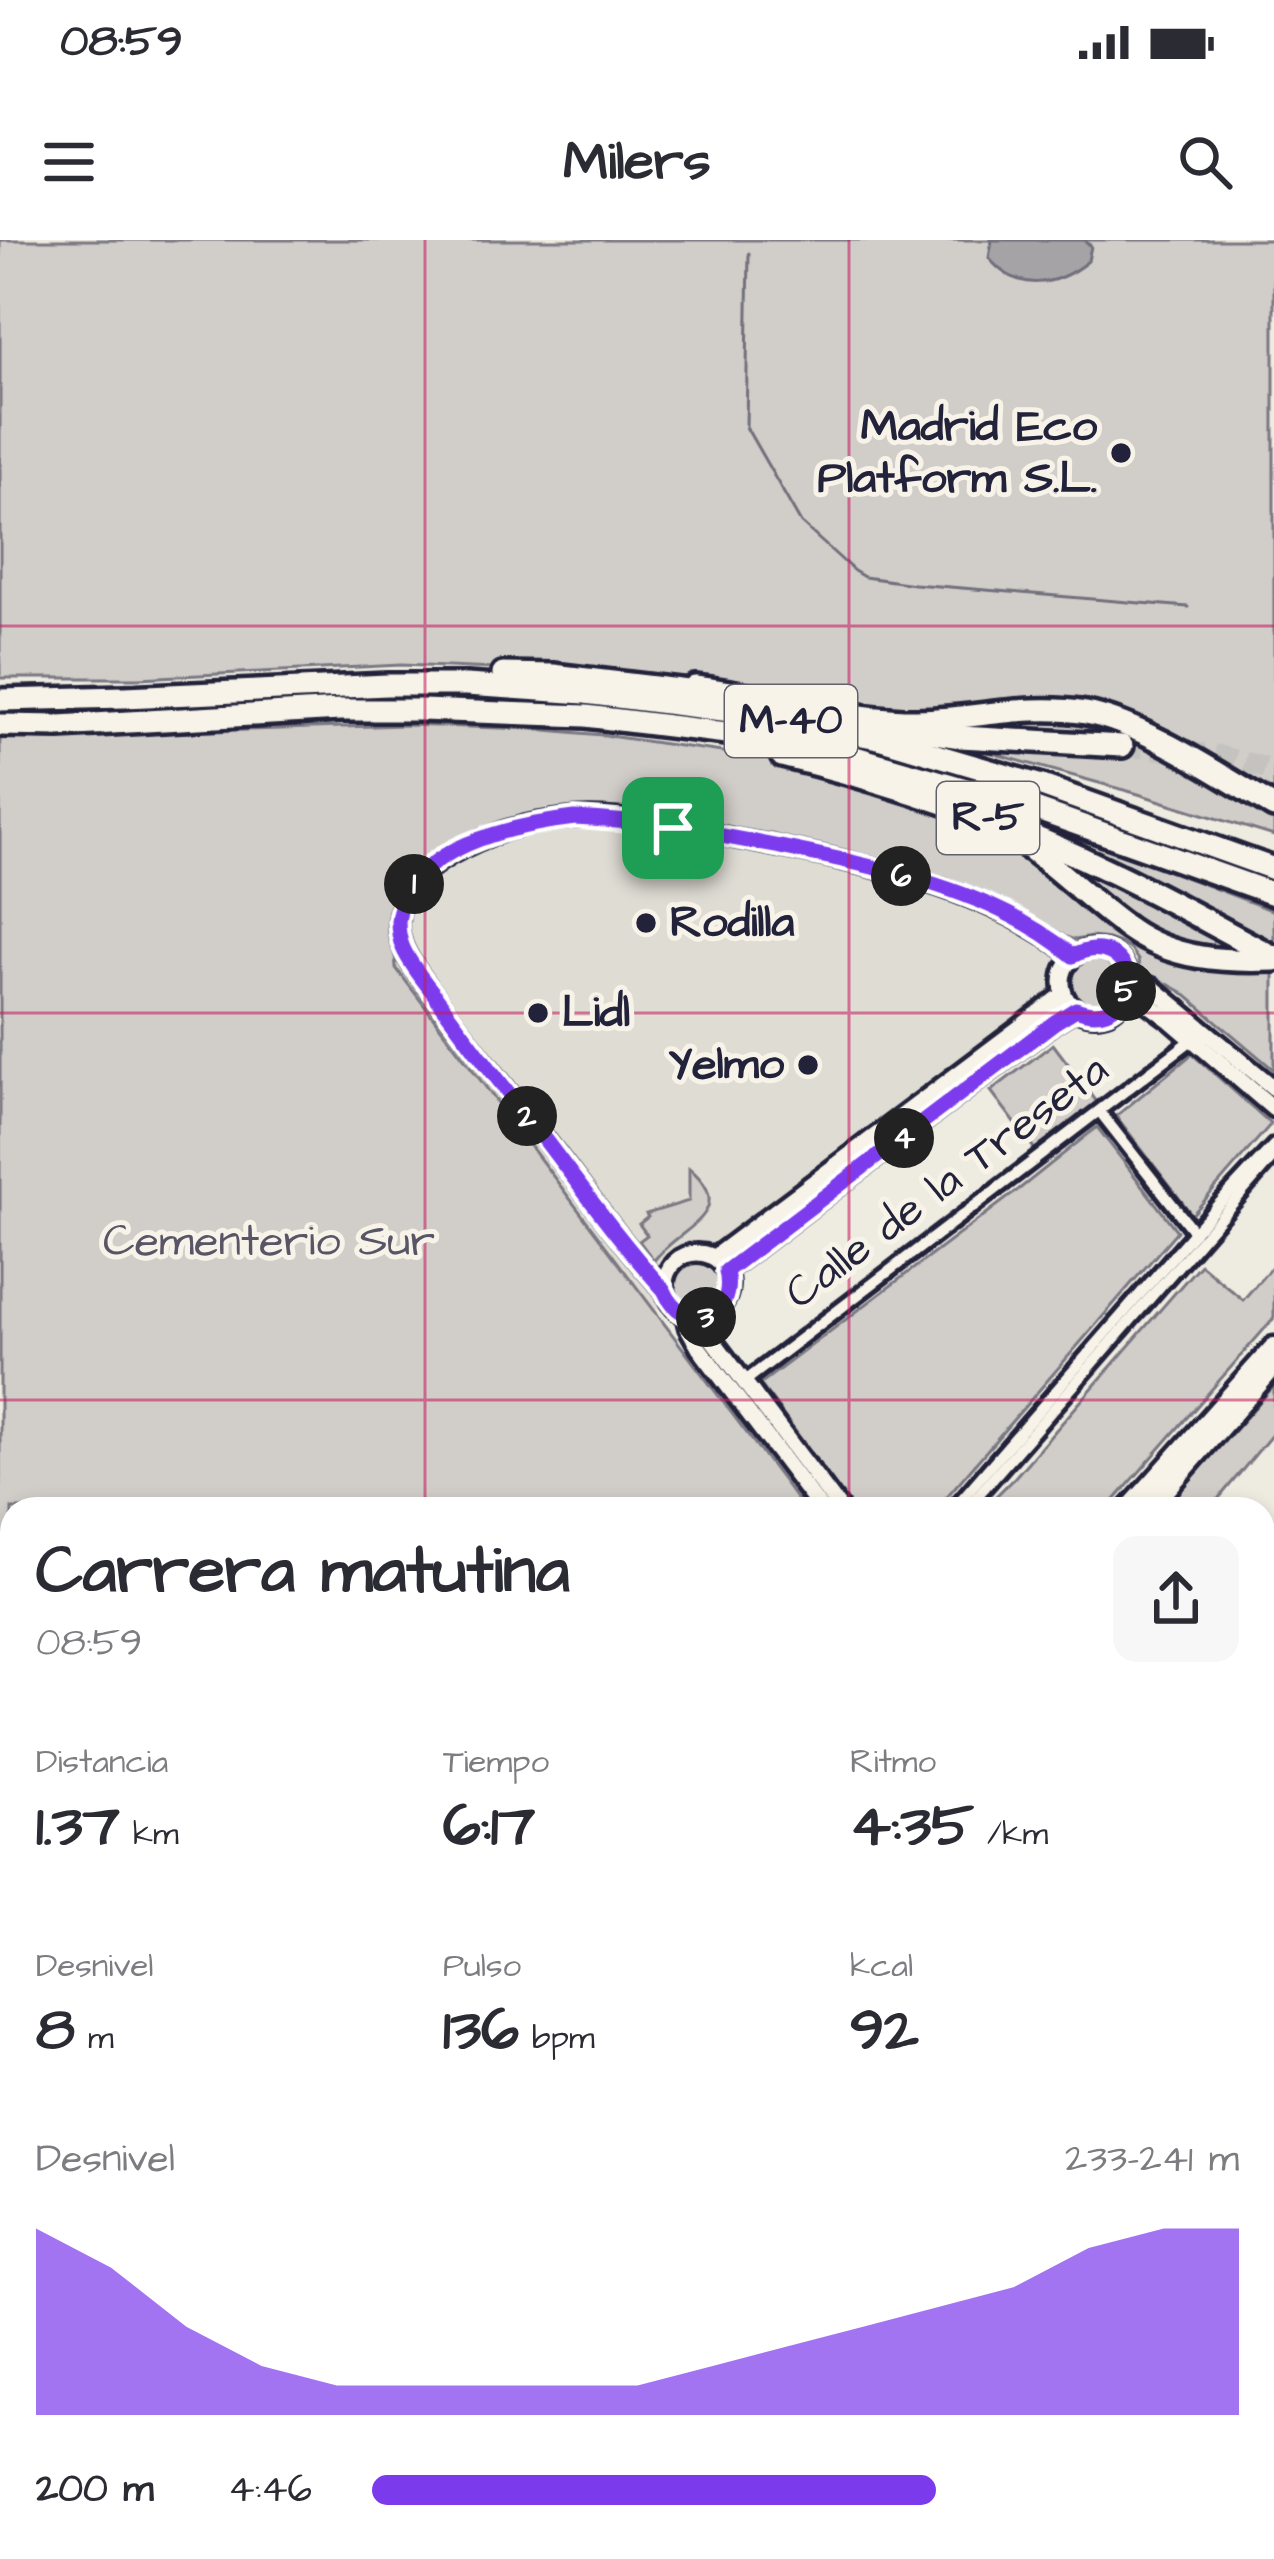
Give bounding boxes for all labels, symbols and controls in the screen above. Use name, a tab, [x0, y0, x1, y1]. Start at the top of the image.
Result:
text: 08:59	[60, 11, 183, 73]
text: Milers	[563, 125, 711, 200]
icon: menu	[36, 129, 102, 195]
icon: search	[1172, 129, 1238, 195]
place label: Madrid Eco Platform S.L.	[818, 396, 1098, 510]
marker: Madrid Eco Platform S.L.	[1108, 440, 1134, 466]
road number: M-40	[725, 685, 857, 757]
pin	[622, 777, 724, 879]
road number: R-5	[937, 782, 1039, 854]
icon: arrive	[640, 795, 706, 861]
pin: 6	[871, 846, 931, 906]
text: 6	[891, 853, 911, 899]
pin: 1	[384, 854, 444, 914]
text: 1	[412, 861, 416, 907]
place label: Rodilla	[670, 892, 794, 954]
marker: Rodilla	[633, 910, 659, 936]
pin: 5	[1096, 961, 1156, 1021]
text: 5	[1114, 968, 1138, 1014]
place label: Lidl	[562, 982, 630, 1044]
marker: Lidl	[525, 1000, 551, 1026]
place label: Yelmo	[668, 1034, 785, 1096]
street label: Calle de la Treseta	[773, 1040, 1121, 1324]
marker: Yelmo	[795, 1052, 821, 1078]
pin: 2	[497, 1086, 557, 1146]
text: 2	[518, 1093, 536, 1139]
pin: 4	[874, 1108, 934, 1168]
text: 4	[893, 1115, 915, 1161]
park label: Cementerio Sur	[103, 1211, 435, 1273]
pin: 3	[676, 1287, 736, 1347]
text: 3	[698, 1294, 714, 1340]
text: Carrera matutina	[36, 1526, 570, 1618]
button: share	[1113, 1536, 1239, 1662]
text: 08:59	[36, 1617, 142, 1671]
text: Distancia	[36, 1739, 168, 1785]
text: Tiempo	[443, 1739, 549, 1785]
text: Ritmo	[850, 1739, 936, 1785]
text: 1.37	[36, 1785, 120, 1868]
text: 6:17	[443, 1785, 535, 1868]
text: 4:35	[850, 1785, 974, 1868]
text: km	[120, 1811, 179, 1857]
text: /km	[974, 1811, 1048, 1857]
text: Desnivel	[36, 1943, 153, 1989]
text: Pulso	[443, 1943, 521, 1989]
text: kcal	[850, 1943, 913, 1989]
text: 8	[36, 1989, 75, 2072]
text: 136	[443, 1989, 519, 2072]
text: 92	[850, 1989, 919, 2072]
text: m	[75, 2015, 114, 2061]
text: bpm	[519, 2015, 595, 2061]
text: Desnivel	[36, 2133, 175, 2187]
text: 233–241 m	[1065, 2133, 1239, 2187]
text: 200 m	[36, 2463, 154, 2517]
text: 4:46	[228, 2463, 312, 2517]

